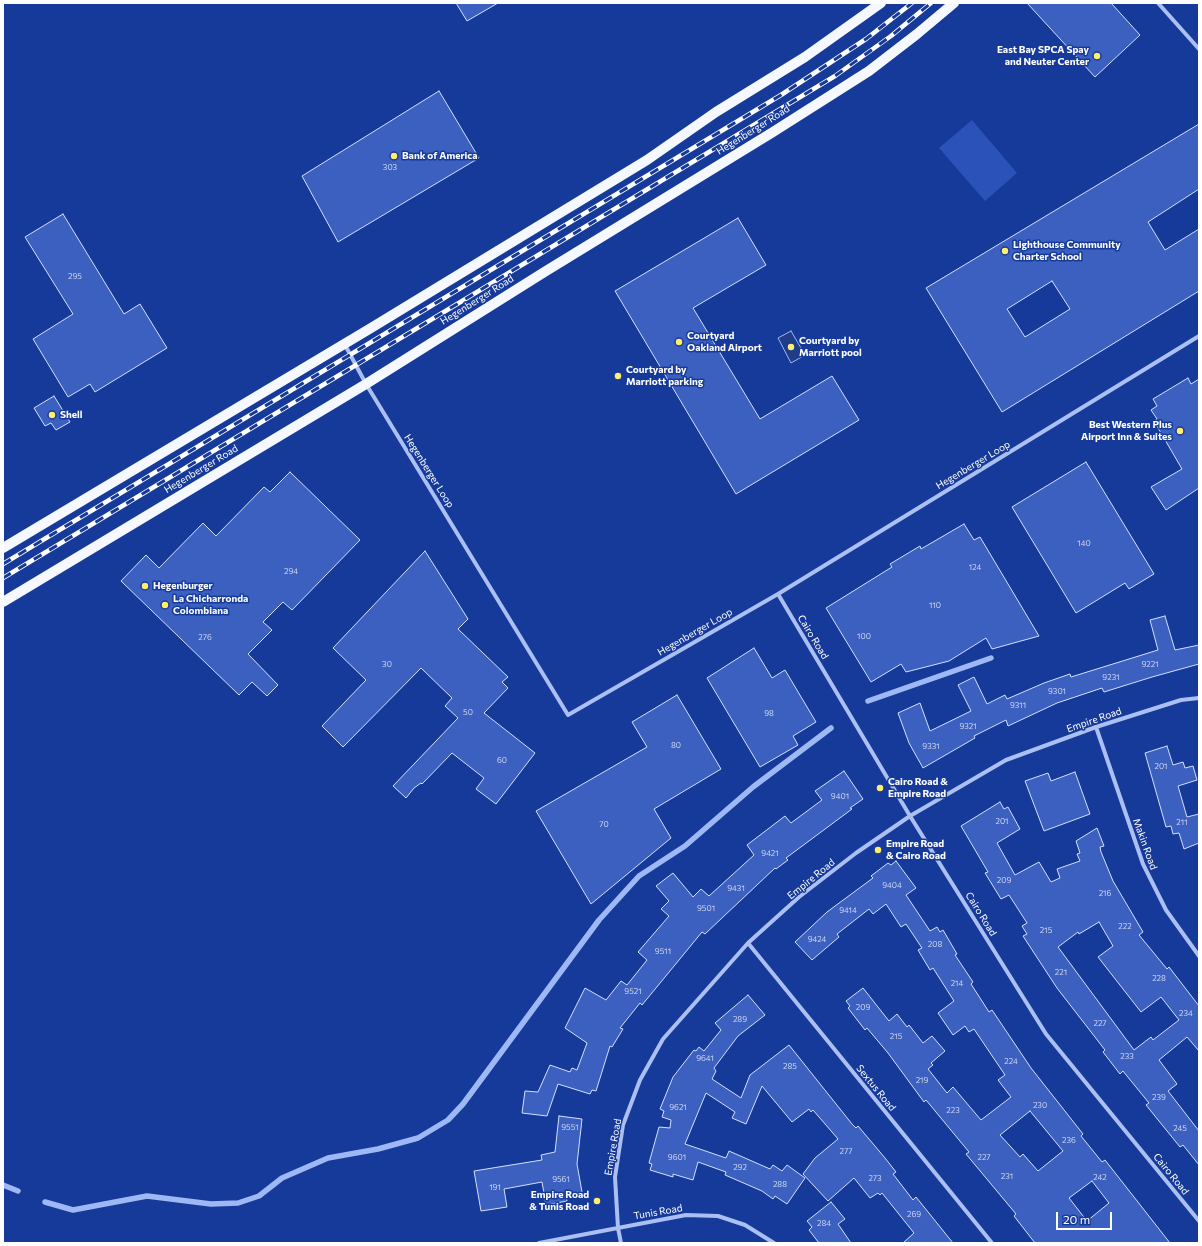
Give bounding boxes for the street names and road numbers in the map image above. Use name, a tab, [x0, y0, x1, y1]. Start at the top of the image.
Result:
street label: Hegenberger Road	[714, 103, 792, 157]
street label: Hegenberger Road	[438, 273, 516, 327]
street label: Hegenberger Loop	[402, 432, 456, 510]
street label: Hegenberger Loop	[934, 438, 1012, 492]
street label: Hegenberger Road	[162, 442, 240, 496]
street label: Hegenberger Loop	[655, 606, 735, 658]
street label: Cairo Road	[795, 613, 831, 661]
street label: Empire Road	[1065, 705, 1123, 735]
street label: Makin Road	[1130, 817, 1160, 871]
street label: Empire Road	[785, 856, 837, 902]
street label: Cairo Road	[963, 890, 999, 938]
street label: Sextus Road	[854, 1062, 898, 1114]
street label: Empire Road	[602, 1118, 624, 1176]
street label: Cairo Road	[1151, 1151, 1191, 1197]
street label: Tunis Road	[633, 1202, 683, 1222]

